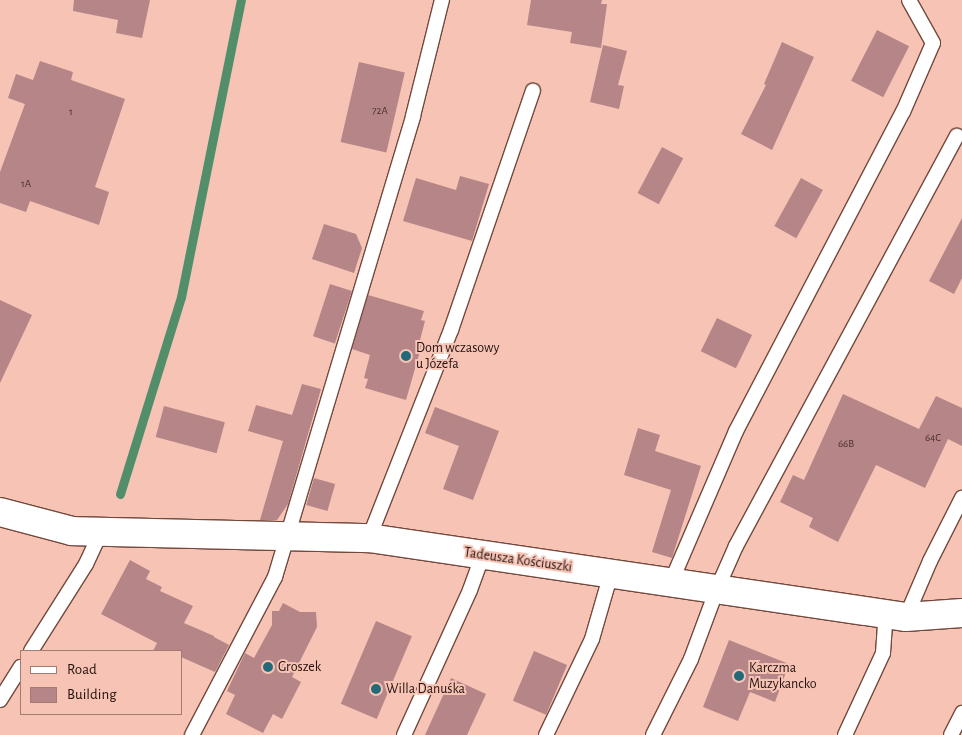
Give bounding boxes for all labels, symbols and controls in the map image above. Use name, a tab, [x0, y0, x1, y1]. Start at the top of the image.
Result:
house number: 72A	[372, 104, 388, 118]
house number: 1	[69, 105, 73, 119]
house number: 1A	[21, 177, 31, 191]
place label: Dom wczasowy u Józefa	[416, 340, 499, 372]
marker: Dom wczasowy u Józefa	[400, 350, 412, 362]
house number: 64C	[925, 431, 941, 445]
house number: 66B	[838, 437, 854, 451]
street label: Tadeusza Kościuszki	[463, 544, 573, 576]
legend	[20, 650, 182, 715]
place label: Groszek	[278, 659, 321, 675]
place label: Karczma Muzykancko	[749, 660, 817, 692]
marker: Groszek	[262, 661, 274, 673]
text: Road	[67, 662, 97, 677]
marker: Karczma Muzykancko	[733, 670, 745, 682]
place label: Willa Danuśka	[386, 681, 465, 697]
marker: Willa Danuśka	[370, 683, 382, 695]
text: Building	[67, 687, 117, 702]

